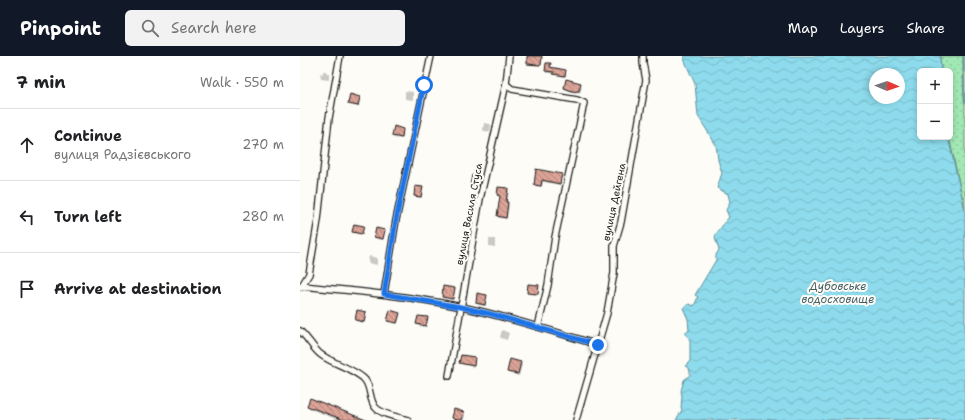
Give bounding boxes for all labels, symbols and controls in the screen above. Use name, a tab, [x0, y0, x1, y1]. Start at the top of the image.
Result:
search box	[125, 10, 405, 46]
text: Pinpoint	[20, 16, 101, 41]
icon: search	[139, 17, 161, 39]
text: Search here	[171, 18, 257, 38]
text: Map	[788, 19, 818, 37]
text: Layers	[840, 19, 884, 37]
text: Share	[906, 19, 945, 37]
north arrow	[869, 68, 905, 104]
map controls	[917, 68, 953, 140]
button: +	[917, 68, 953, 104]
text: 7 min	[16, 71, 66, 93]
text: Walk · 550 m	[200, 74, 284, 91]
route start	[415, 76, 433, 94]
button: −	[917, 104, 953, 140]
text: Continue	[54, 126, 122, 146]
icon: ahead	[16, 134, 38, 156]
text: 270 m	[242, 136, 284, 153]
text: вулиця Радзієвського	[54, 146, 191, 163]
street label: вулиця Василя Стуса	[453, 161, 485, 266]
street label: вулиця Дейгена	[599, 161, 629, 242]
icon: left	[16, 206, 38, 228]
text: Turn left	[54, 207, 122, 227]
text: 280 m	[242, 208, 284, 225]
icon: arrive	[16, 278, 38, 300]
text: Arrive at destination	[54, 279, 222, 299]
water label: Дубовське водосховище	[802, 279, 874, 307]
route end	[589, 336, 607, 354]

